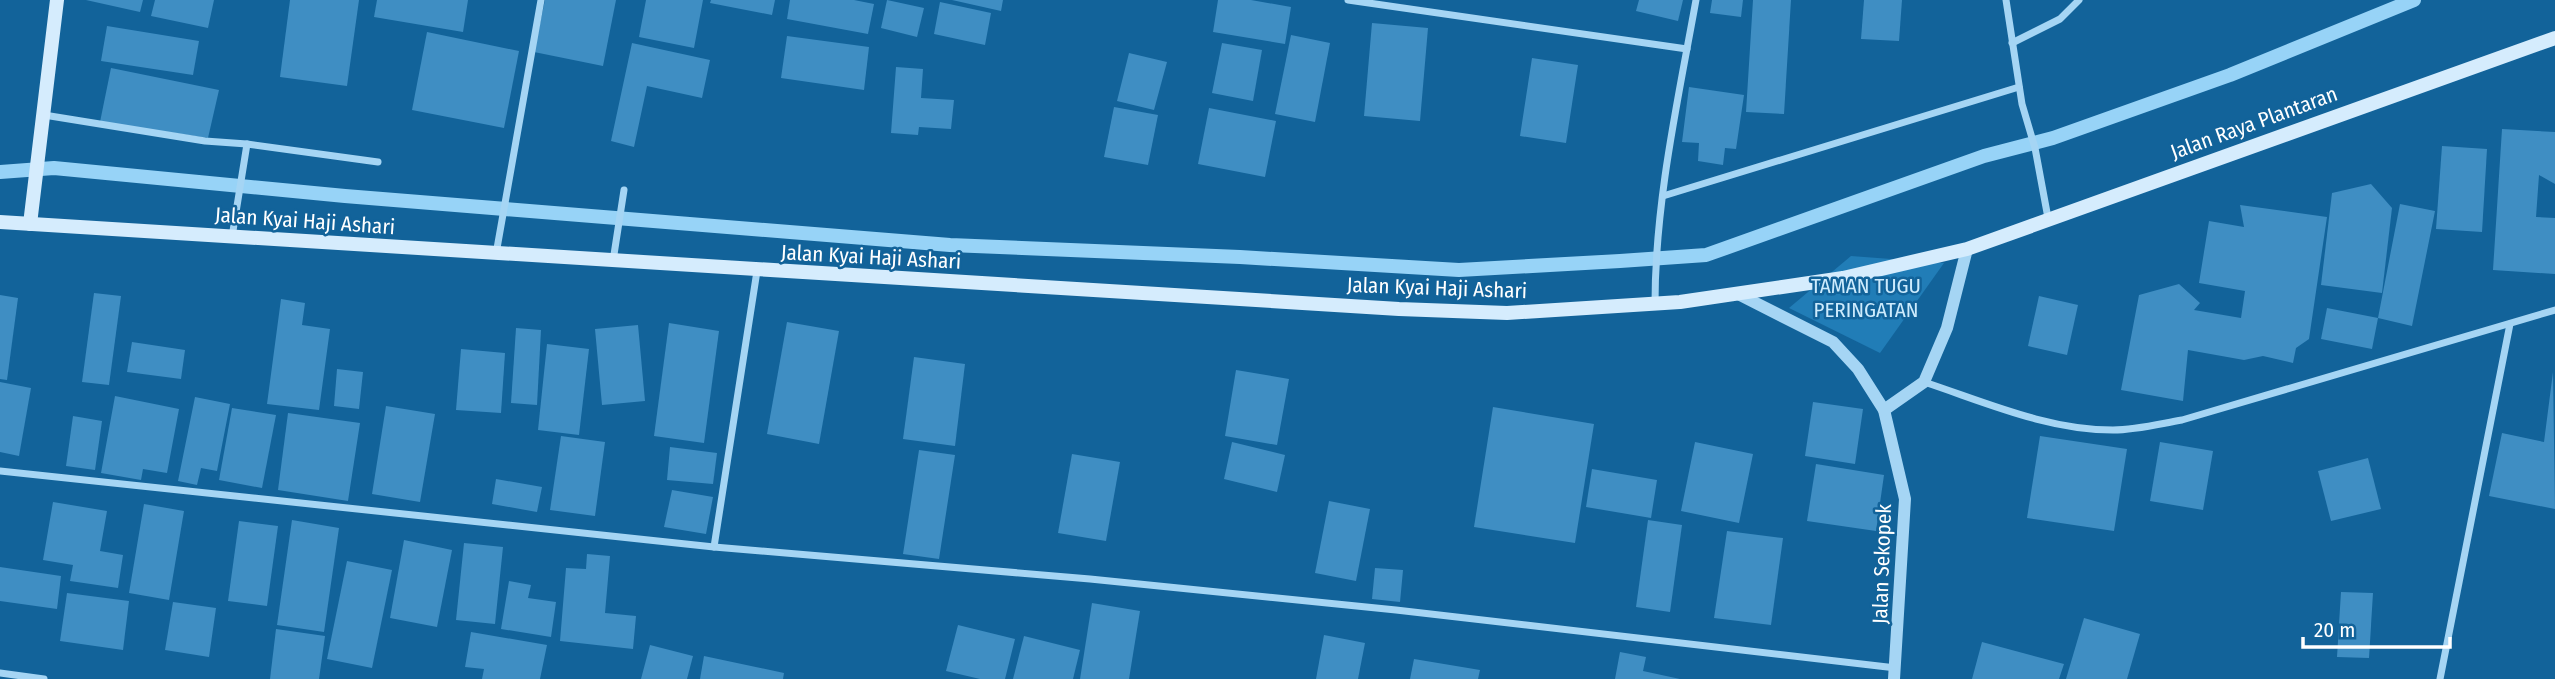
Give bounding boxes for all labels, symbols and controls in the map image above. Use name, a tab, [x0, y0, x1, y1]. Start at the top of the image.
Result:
street label: Jalan Raya Plantaran	[2167, 81, 2341, 165]
street label: Jalan Kyai Haji Ashari	[214, 202, 396, 240]
street label: Jalan Kyai Haji Ashari	[780, 239, 962, 275]
street label: Jalan Kyai Haji Ashari	[1346, 272, 1528, 304]
park label: TAMAN TUGU PERINGATAN	[1811, 273, 1921, 323]
street label: Jalan Sekopek	[1867, 503, 1897, 625]
scale bar	[2303, 606, 2450, 650]
text: 20 m	[2314, 617, 2355, 643]

